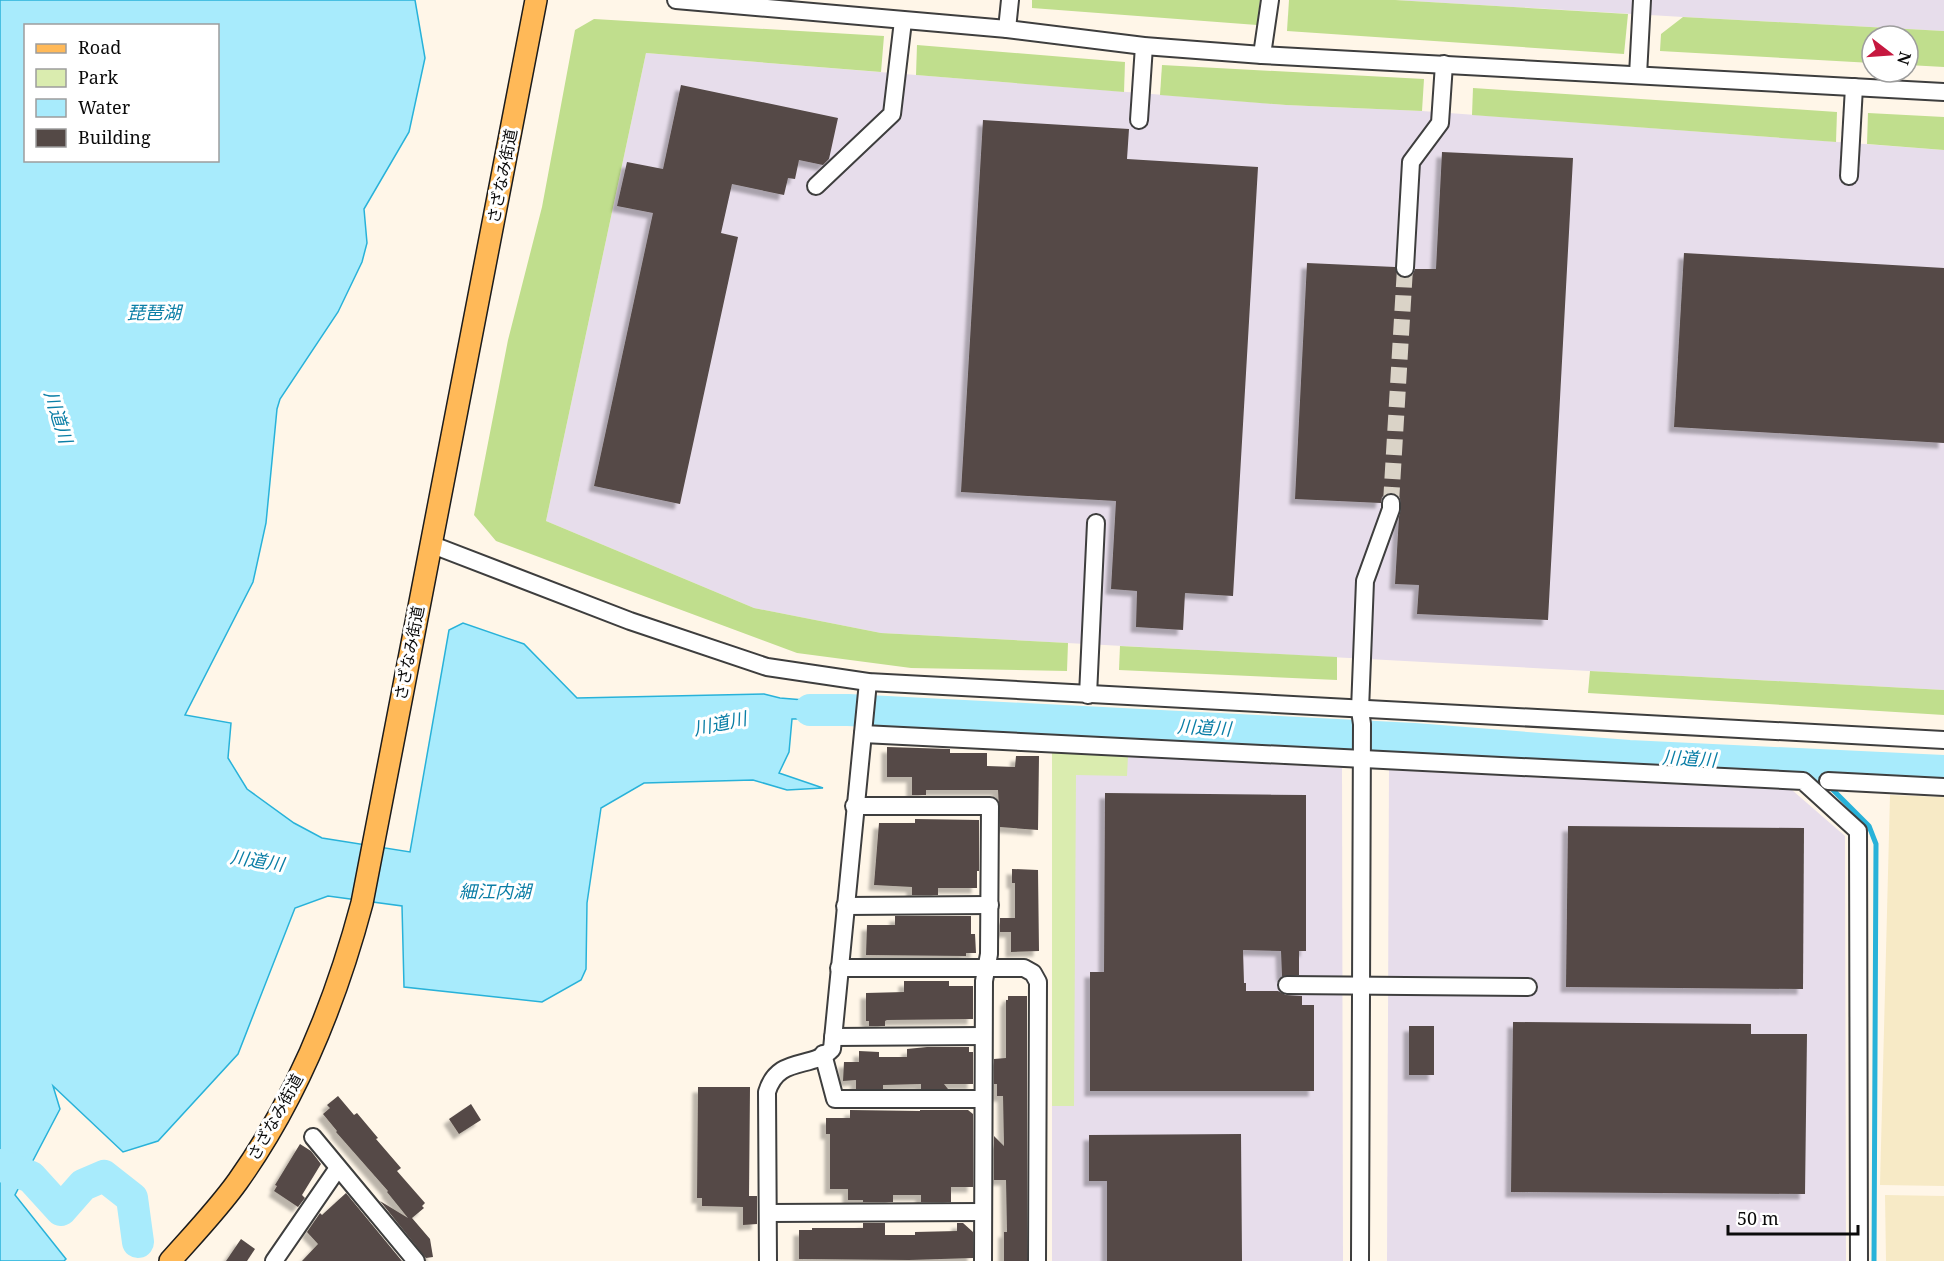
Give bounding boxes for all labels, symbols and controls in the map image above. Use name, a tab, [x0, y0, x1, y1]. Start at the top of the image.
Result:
legend	[24, 24, 219, 162]
north arrow	[1860, 24, 1920, 84]
text: Road	[78, 35, 121, 59]
text: N	[1892, 49, 1917, 68]
text: Park	[78, 65, 118, 89]
text: Water	[78, 95, 131, 119]
text: Building	[78, 125, 151, 149]
street label: さざなみ街道	[482, 127, 522, 225]
water label: 琵琶湖	[127, 300, 184, 324]
water label: 川道川	[40, 387, 79, 448]
street label: さざなみ街道	[389, 604, 429, 702]
water label: 川道川	[691, 705, 751, 740]
water label: 川道川	[1176, 714, 1234, 741]
water label: 川道川	[1661, 745, 1719, 772]
water label: 川道川	[229, 844, 288, 876]
water label: 細江内湖	[459, 879, 534, 903]
street label: さざなみ街道	[242, 1070, 308, 1164]
scale bar	[1728, 1198, 1858, 1236]
text: 50 m	[1737, 1206, 1779, 1230]

